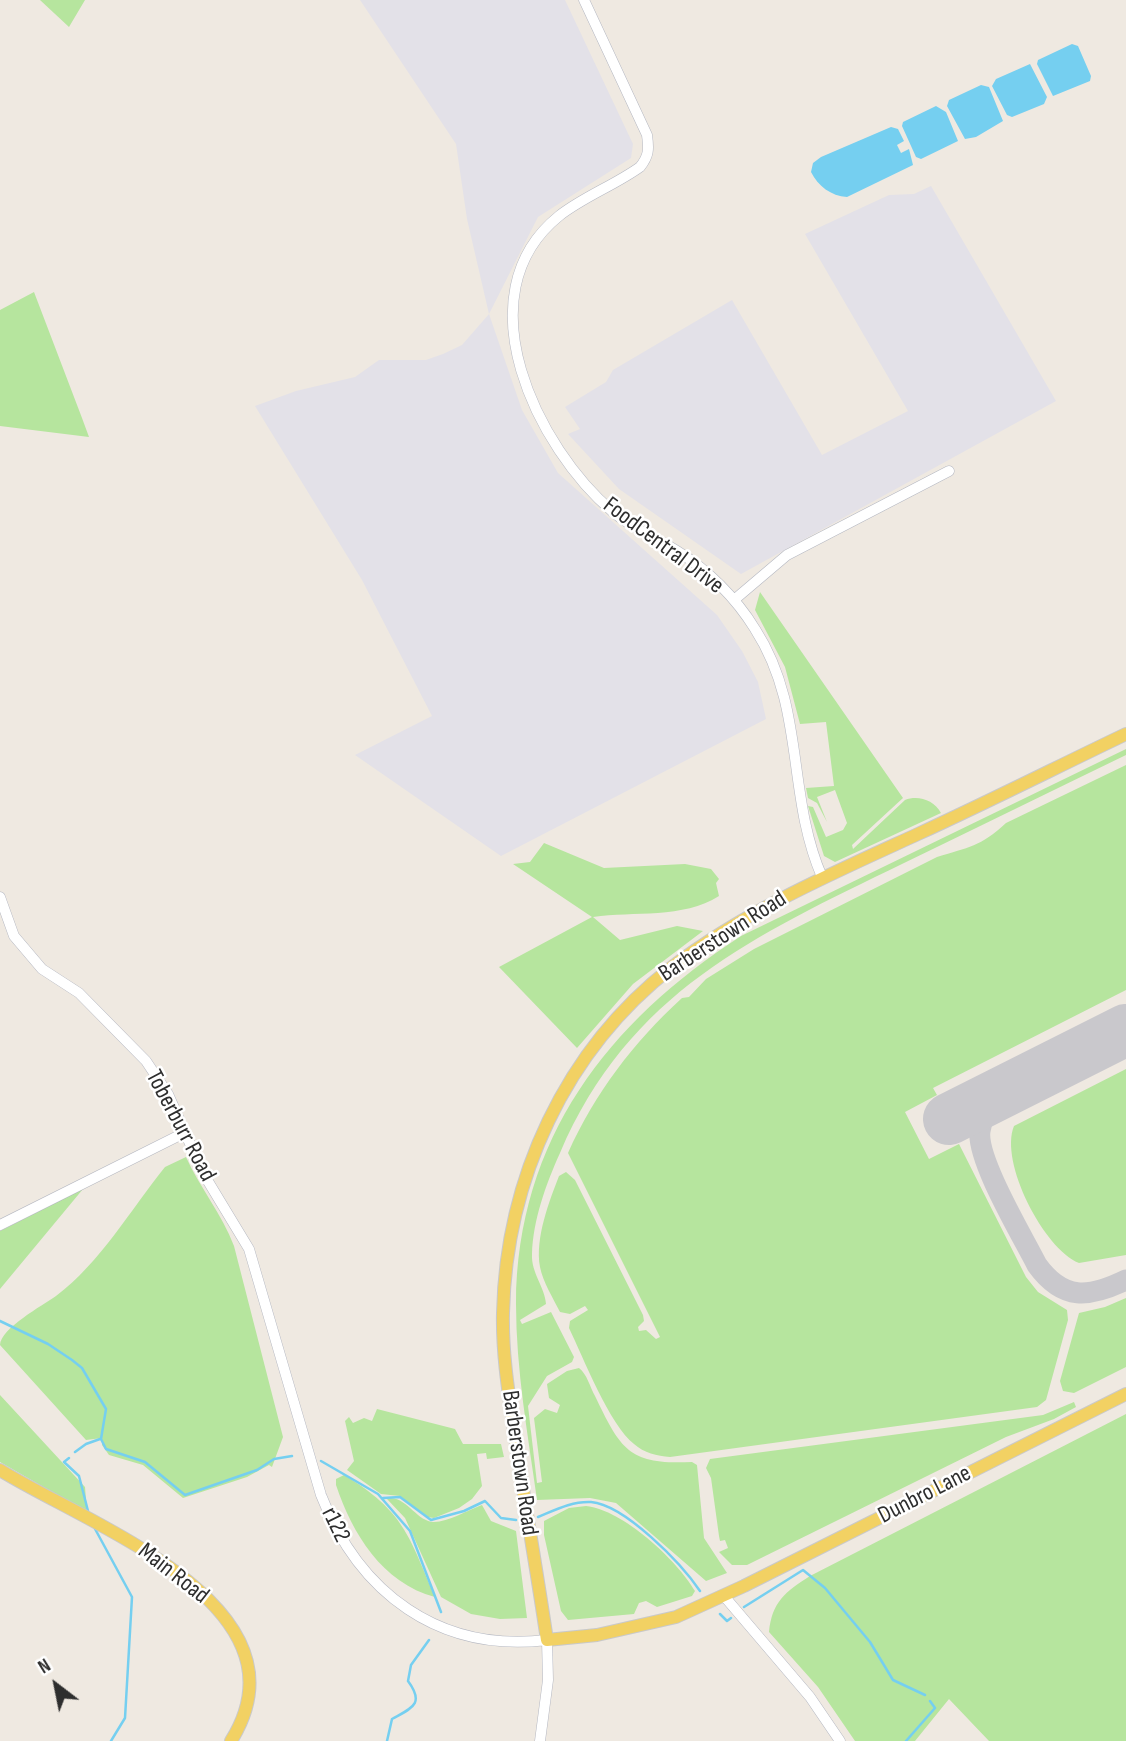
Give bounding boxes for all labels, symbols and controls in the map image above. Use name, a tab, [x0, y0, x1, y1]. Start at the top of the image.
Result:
street label: FoodCentral Drive	[597, 491, 729, 601]
street label: Barberstown Road	[654, 885, 792, 989]
street label: Toberburr Road	[139, 1065, 221, 1187]
street label: Barberstown Road	[495, 1389, 543, 1537]
street label: Dunbro Lane	[874, 1459, 976, 1531]
street label: r122	[314, 1503, 356, 1547]
street label: Main Road	[132, 1537, 214, 1611]
north arrow	[21, 1650, 91, 1720]
text: N	[34, 1654, 55, 1679]

